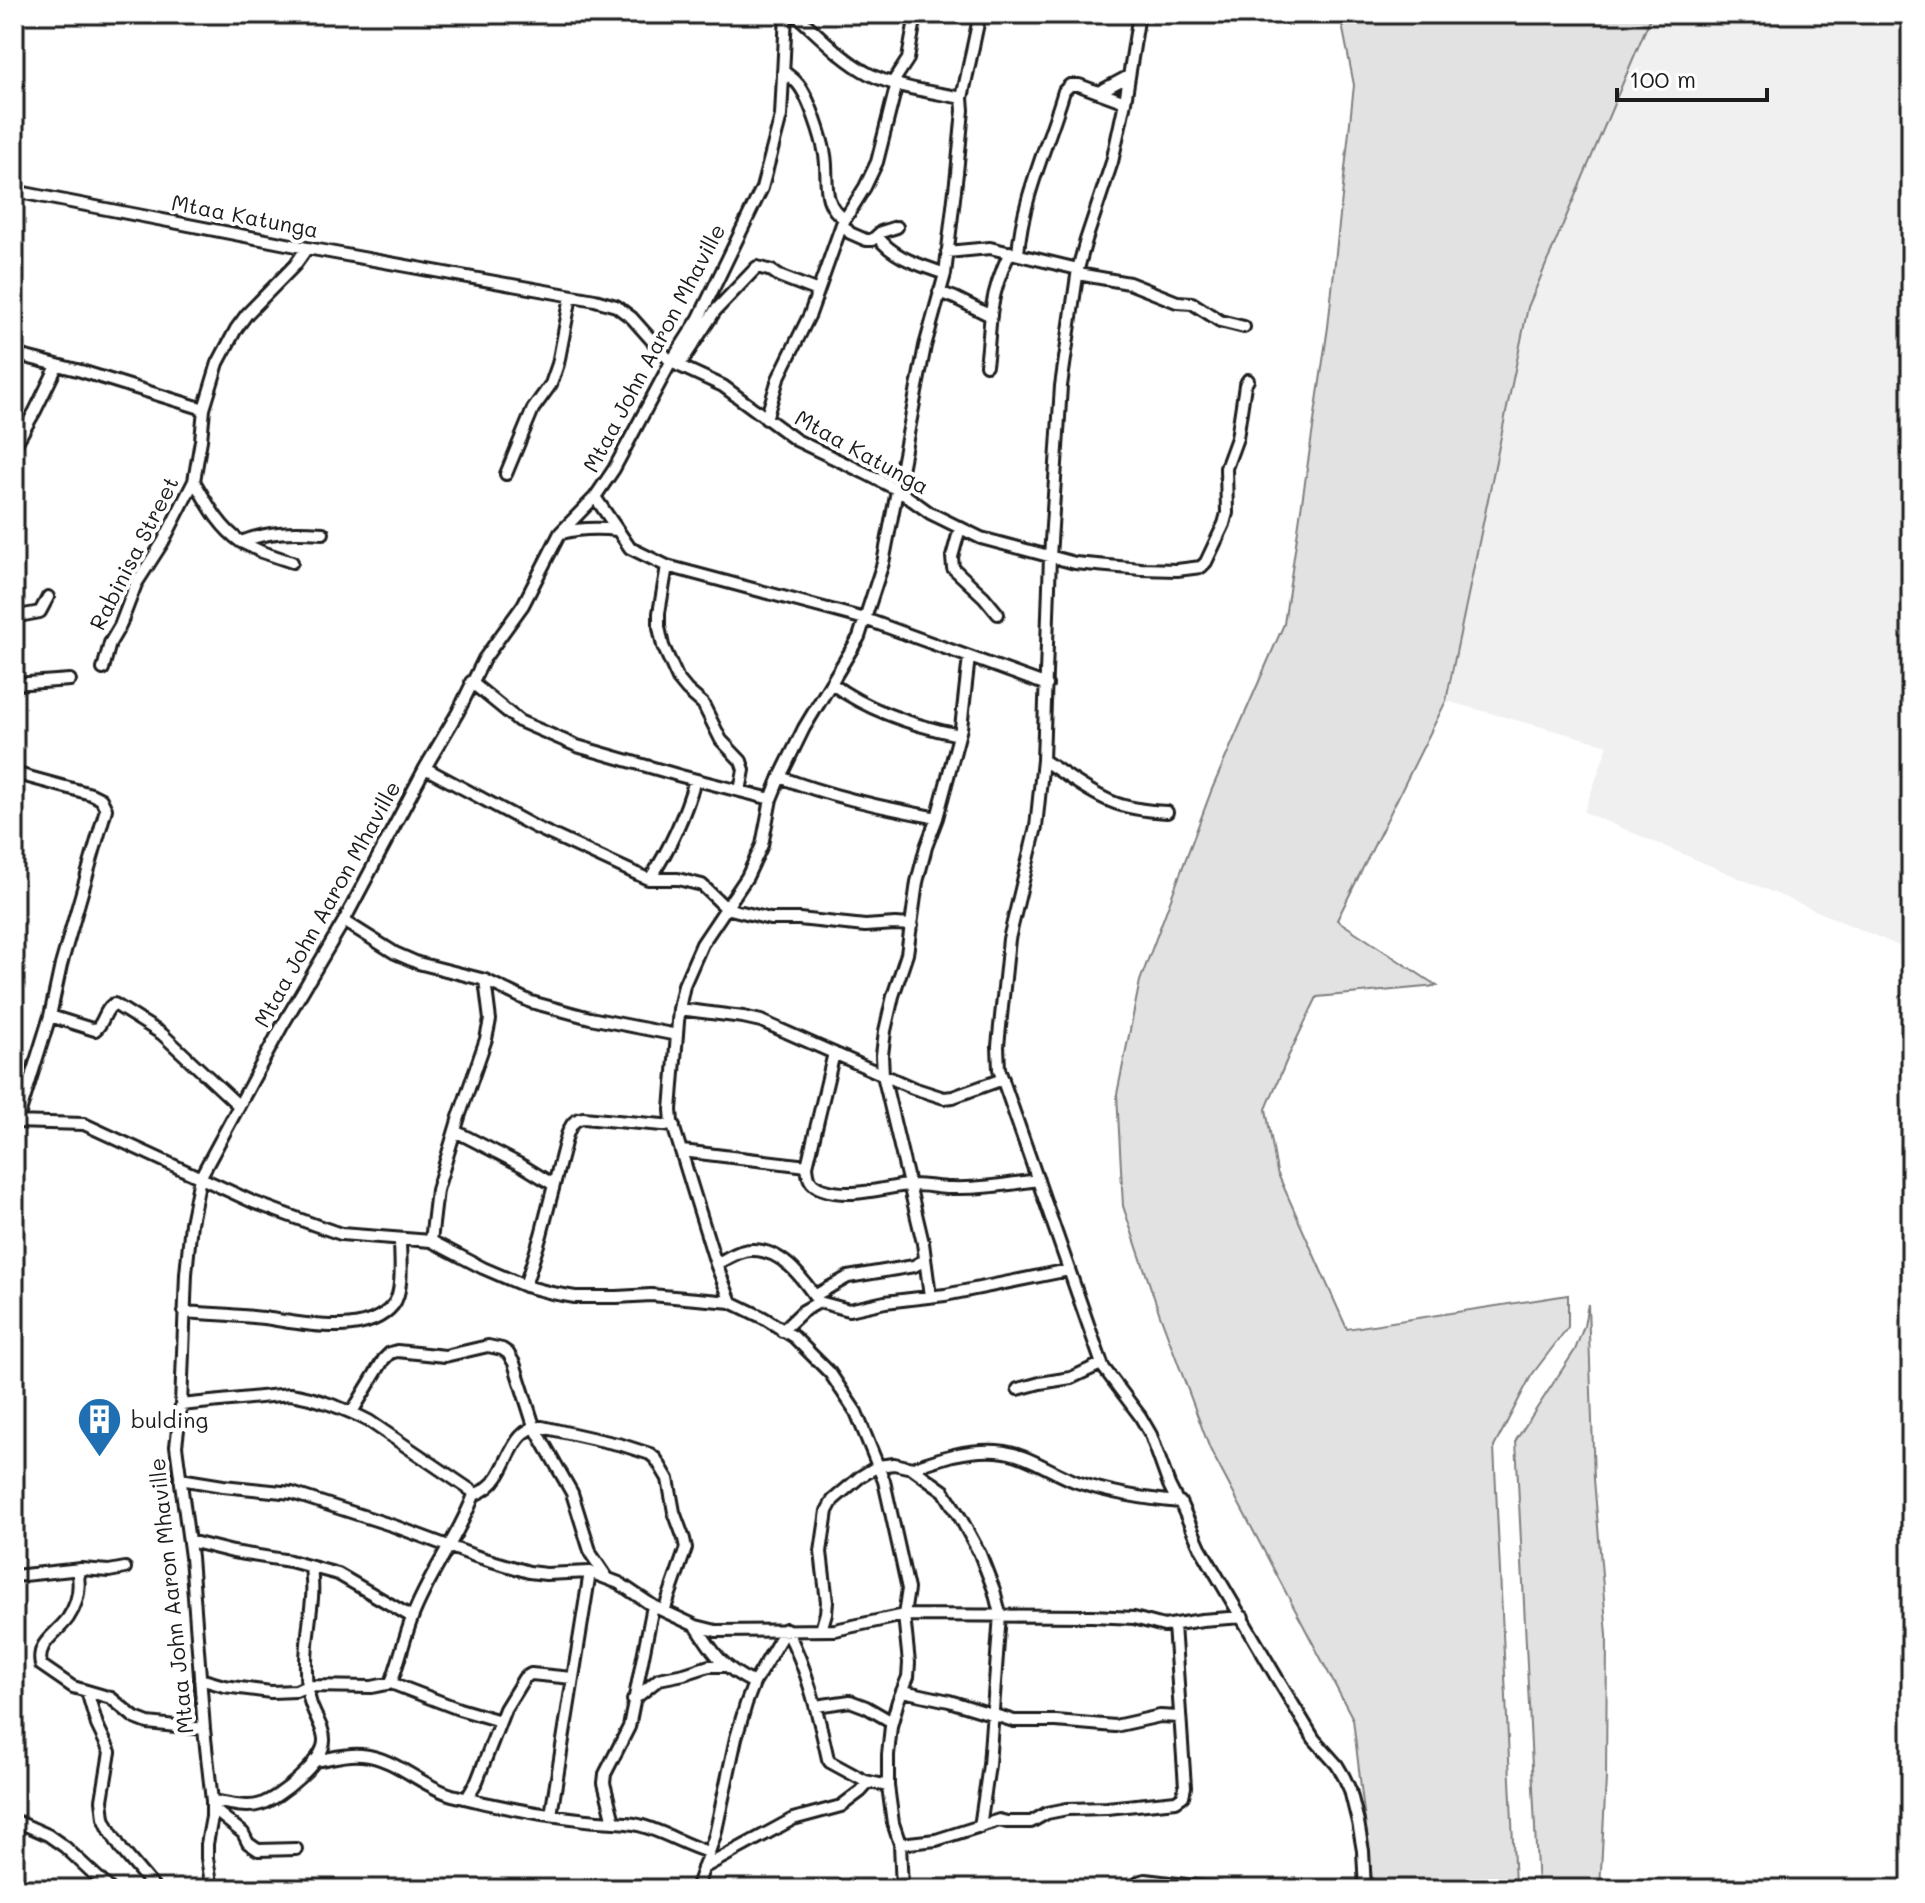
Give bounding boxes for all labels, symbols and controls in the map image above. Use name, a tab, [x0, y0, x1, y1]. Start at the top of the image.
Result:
scale bar	[1617, 52, 1767, 102]
text: 100 m	[1629, 63, 1696, 94]
street label: Mtaa Katunga	[169, 187, 321, 244]
street label: Mtaa John Aaron Mhaville	[576, 219, 731, 477]
street label: Mtaa Katunga	[790, 403, 934, 500]
street label: Rabinisa Street	[82, 471, 185, 635]
street label: Mtaa John Aaron Mhaville	[247, 775, 406, 1032]
building icon: bulding	[76, 1396, 124, 1459]
place label: bulding	[131, 1405, 208, 1434]
street label: Mtaa John Aaron Mhaville	[142, 1457, 199, 1735]

